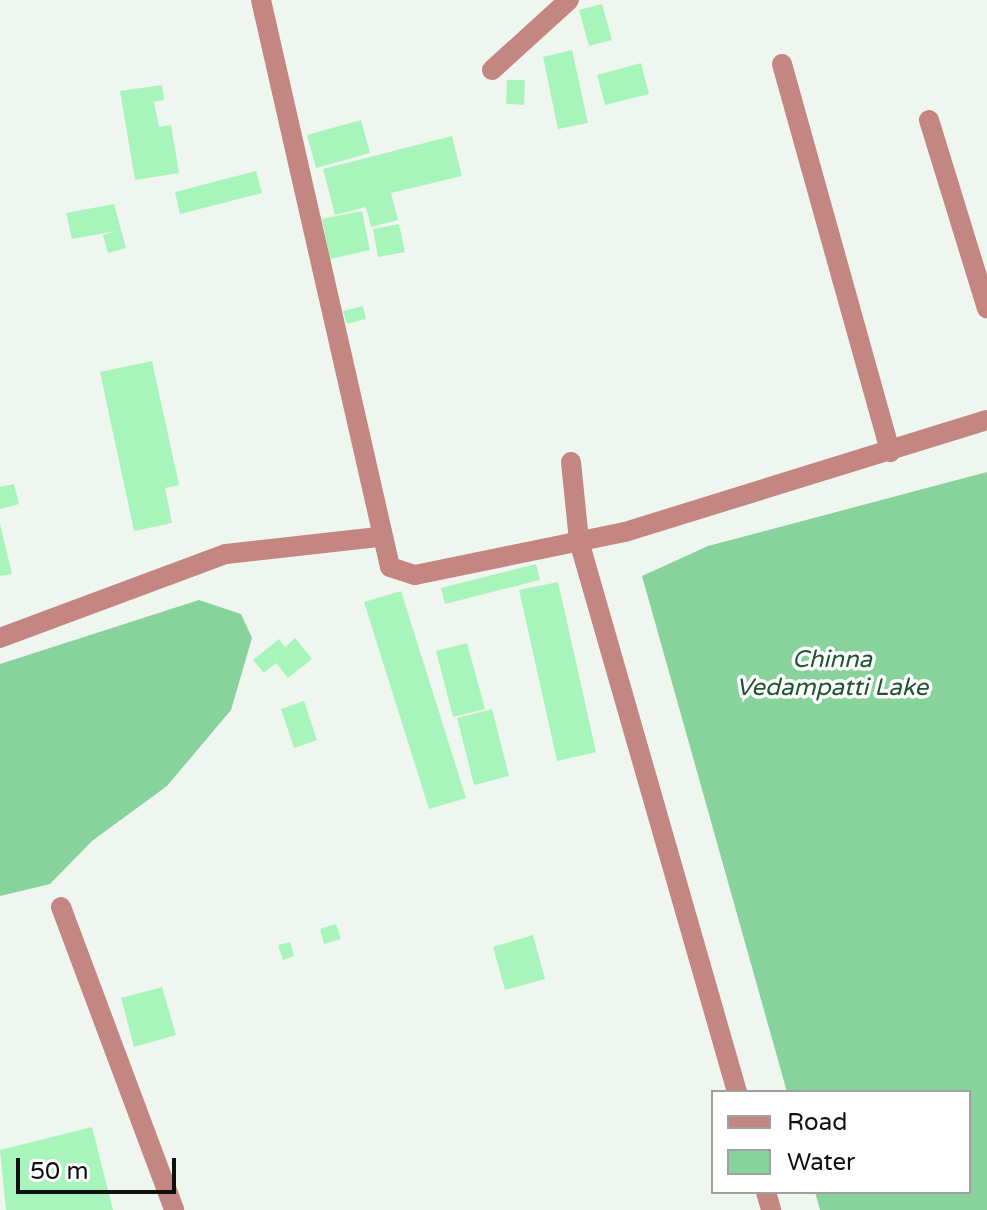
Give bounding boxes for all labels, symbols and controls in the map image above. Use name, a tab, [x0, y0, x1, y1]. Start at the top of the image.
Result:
water label: Chinna Vedampatti Lake	[736, 646, 928, 702]
legend	[711, 1090, 971, 1194]
text: Road	[787, 1108, 847, 1137]
scale bar	[20, 1142, 180, 1192]
text: Water	[787, 1148, 855, 1177]
text: 50 m	[30, 1157, 88, 1186]

